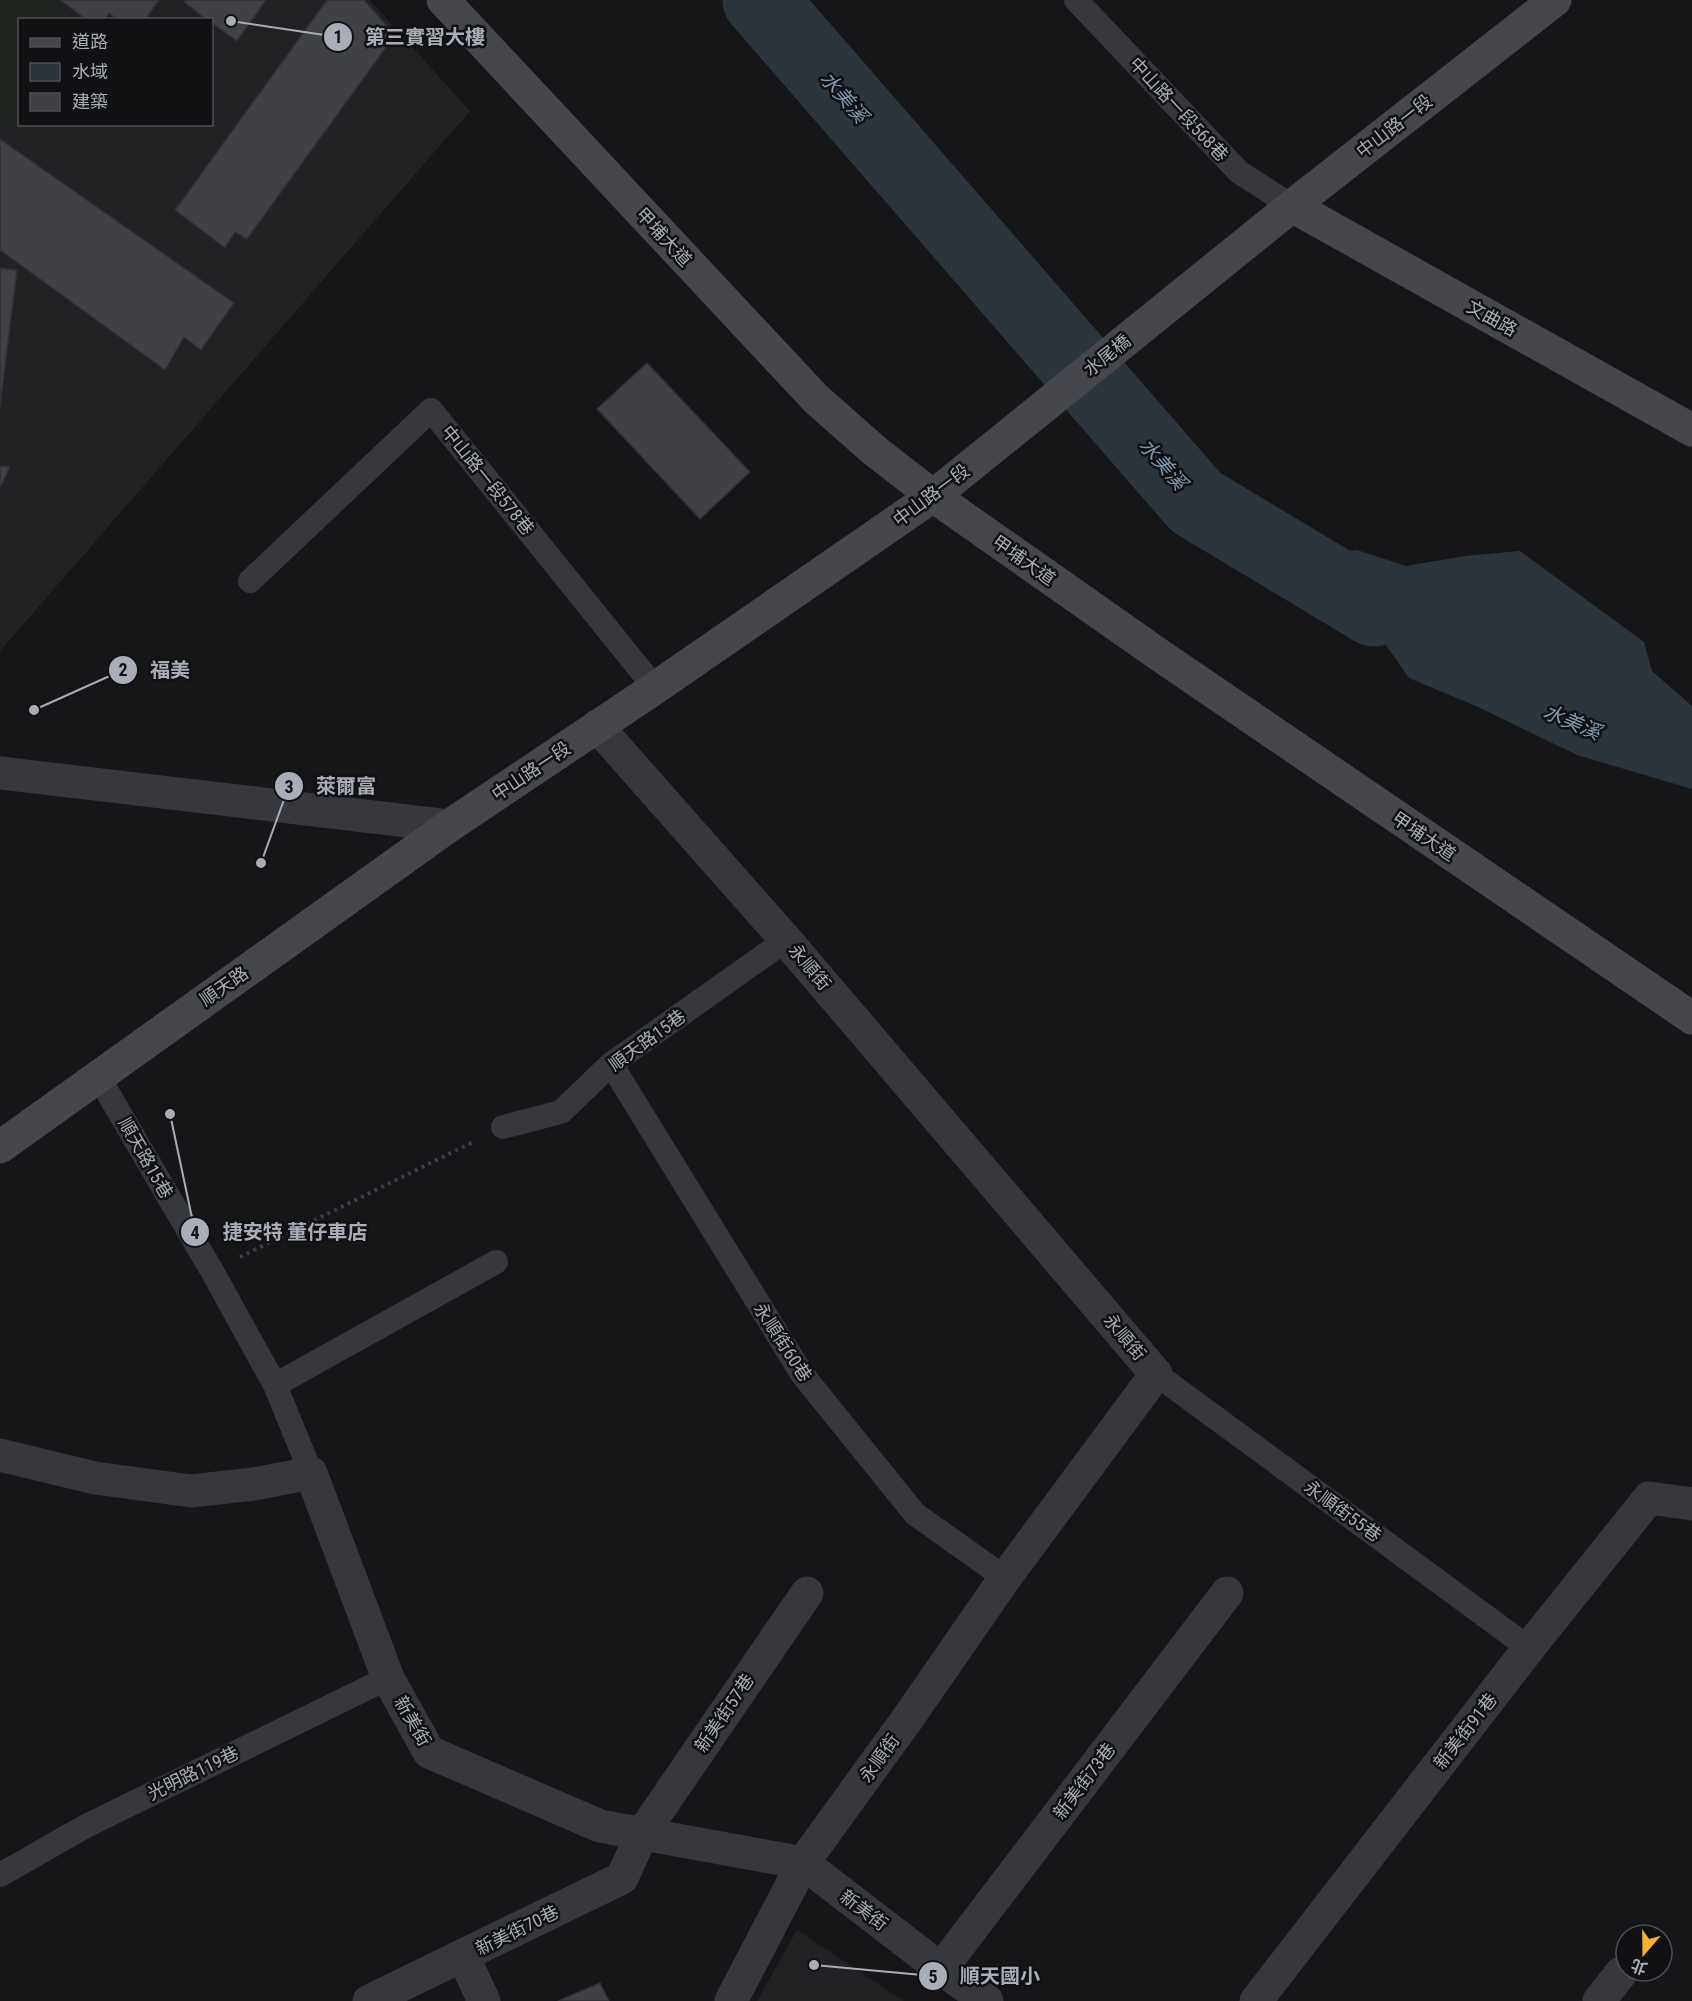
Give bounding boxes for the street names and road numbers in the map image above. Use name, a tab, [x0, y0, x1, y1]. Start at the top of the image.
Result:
street label: 中山路一段568巷	[1125, 53, 1233, 165]
street label: 中山路一段	[1352, 90, 1436, 162]
street label: 甲埔大道	[632, 204, 696, 270]
street label: 文曲路	[1463, 296, 1521, 340]
street label: 水尾橋	[1079, 330, 1135, 380]
street label: 中山路一段578巷	[437, 421, 539, 539]
street label: 中山路一段	[889, 460, 973, 530]
street label: 甲埔大道	[988, 531, 1060, 589]
street label: 中山路一段	[488, 737, 574, 805]
street label: 甲埔大道	[1388, 807, 1460, 865]
street label: 永順街	[785, 940, 835, 994]
street label: 順天路	[196, 962, 252, 1010]
street label: 順天路15巷	[605, 1005, 689, 1075]
street label: 順天路15巷	[114, 1114, 178, 1202]
street label: 永順街60巷	[750, 1299, 816, 1385]
street label: 永順街	[1100, 1310, 1150, 1364]
street label: 永順街55巷	[1301, 1476, 1385, 1546]
street label: 新美街57巷	[690, 1670, 758, 1756]
street label: 新美街91巷	[1429, 1689, 1501, 1773]
street label: 新美街	[390, 1692, 436, 1750]
street label: 永順街	[855, 1730, 903, 1786]
street label: 新美街73巷	[1049, 1739, 1119, 1823]
street label: 光明路119巷	[144, 1742, 242, 1804]
street label: 新美街	[836, 1885, 892, 1935]
street label: 新美街70巷	[472, 1901, 562, 1959]

